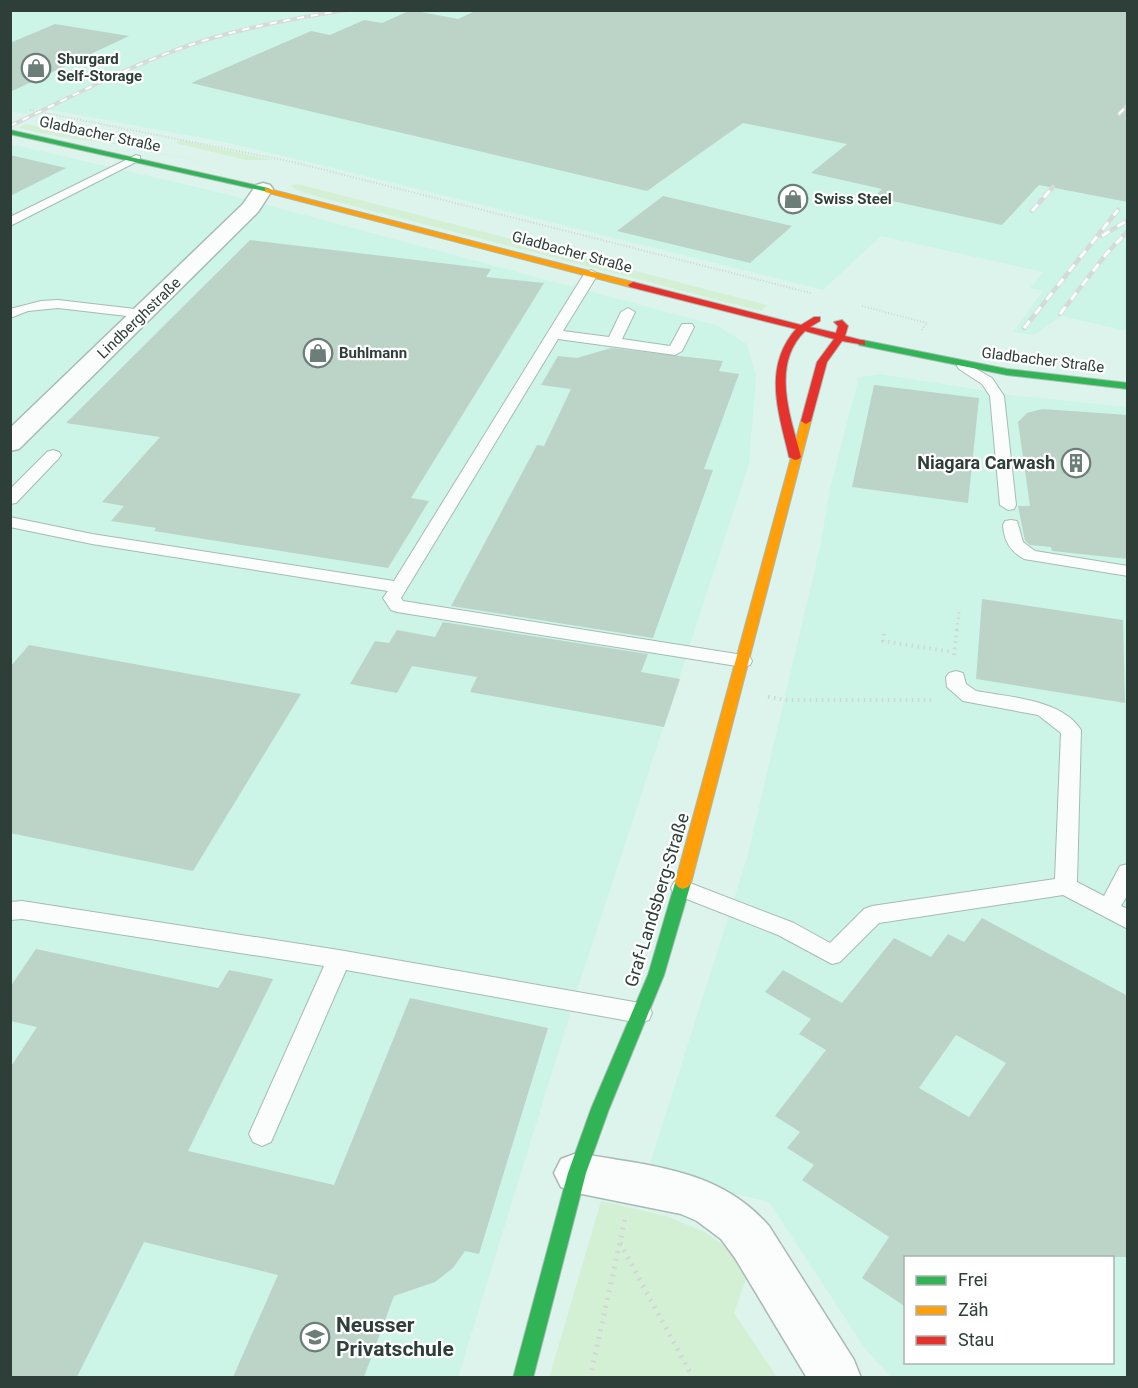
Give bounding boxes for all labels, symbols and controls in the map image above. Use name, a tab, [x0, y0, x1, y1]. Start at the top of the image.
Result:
place label: Shurgard Self-Storage	[57, 50, 142, 85]
shop icon: Shurgard Self-Storage	[20, 52, 52, 84]
street label: Gladbacher Straße	[38, 112, 162, 156]
shop icon: Swiss Steel	[777, 183, 809, 215]
place label: Swiss Steel	[814, 190, 892, 208]
street label: Gladbacher Straße	[510, 227, 634, 277]
street label: Lindberghstraße	[94, 274, 184, 362]
shop icon: Buhlmann	[302, 337, 334, 369]
place label: Buhlmann	[339, 344, 407, 362]
street label: Gladbacher Straße	[981, 344, 1105, 376]
building icon: Niagara Carwash	[1060, 447, 1092, 479]
place label: Niagara Carwash	[917, 452, 1055, 473]
street label: Graf-Landsberg-Straße	[620, 810, 693, 989]
legend	[904, 1256, 1114, 1364]
text: Frei	[958, 1269, 988, 1290]
text: Zäh	[958, 1299, 989, 1320]
place label: Neusser Privatschule	[336, 1313, 454, 1361]
school or university icon: Neusser Privatschule	[299, 1321, 331, 1353]
text: Stau	[958, 1329, 994, 1350]

